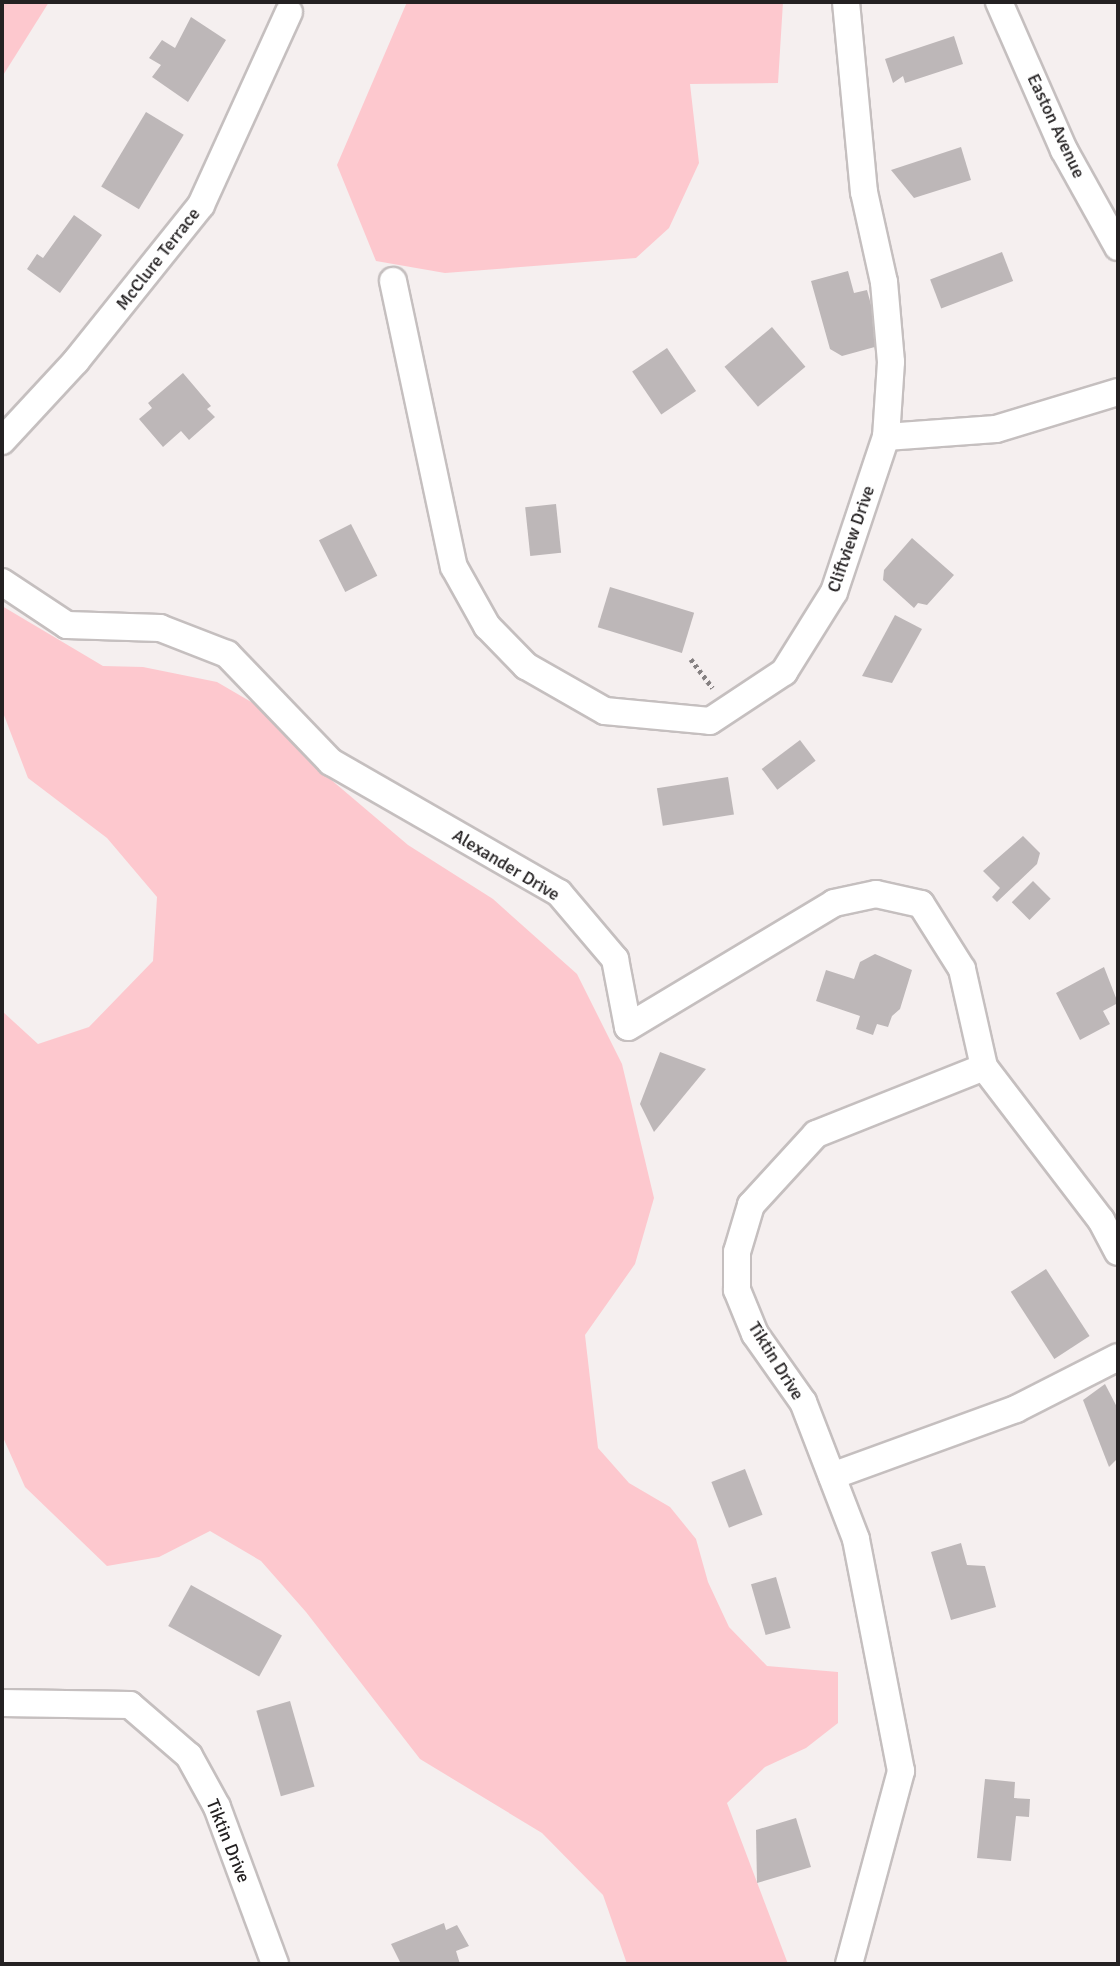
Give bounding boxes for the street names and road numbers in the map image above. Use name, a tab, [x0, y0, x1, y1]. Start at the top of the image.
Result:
street label: Easton Avenue	[1022, 70, 1090, 182]
street label: McClure Terrace	[111, 203, 205, 315]
street label: Cliftview Drive	[823, 483, 879, 595]
street label: Alexander Drive	[448, 824, 564, 906]
street label: Tiktin Drive	[743, 1318, 809, 1404]
street label: Tiktin Drive	[201, 1796, 255, 1886]

